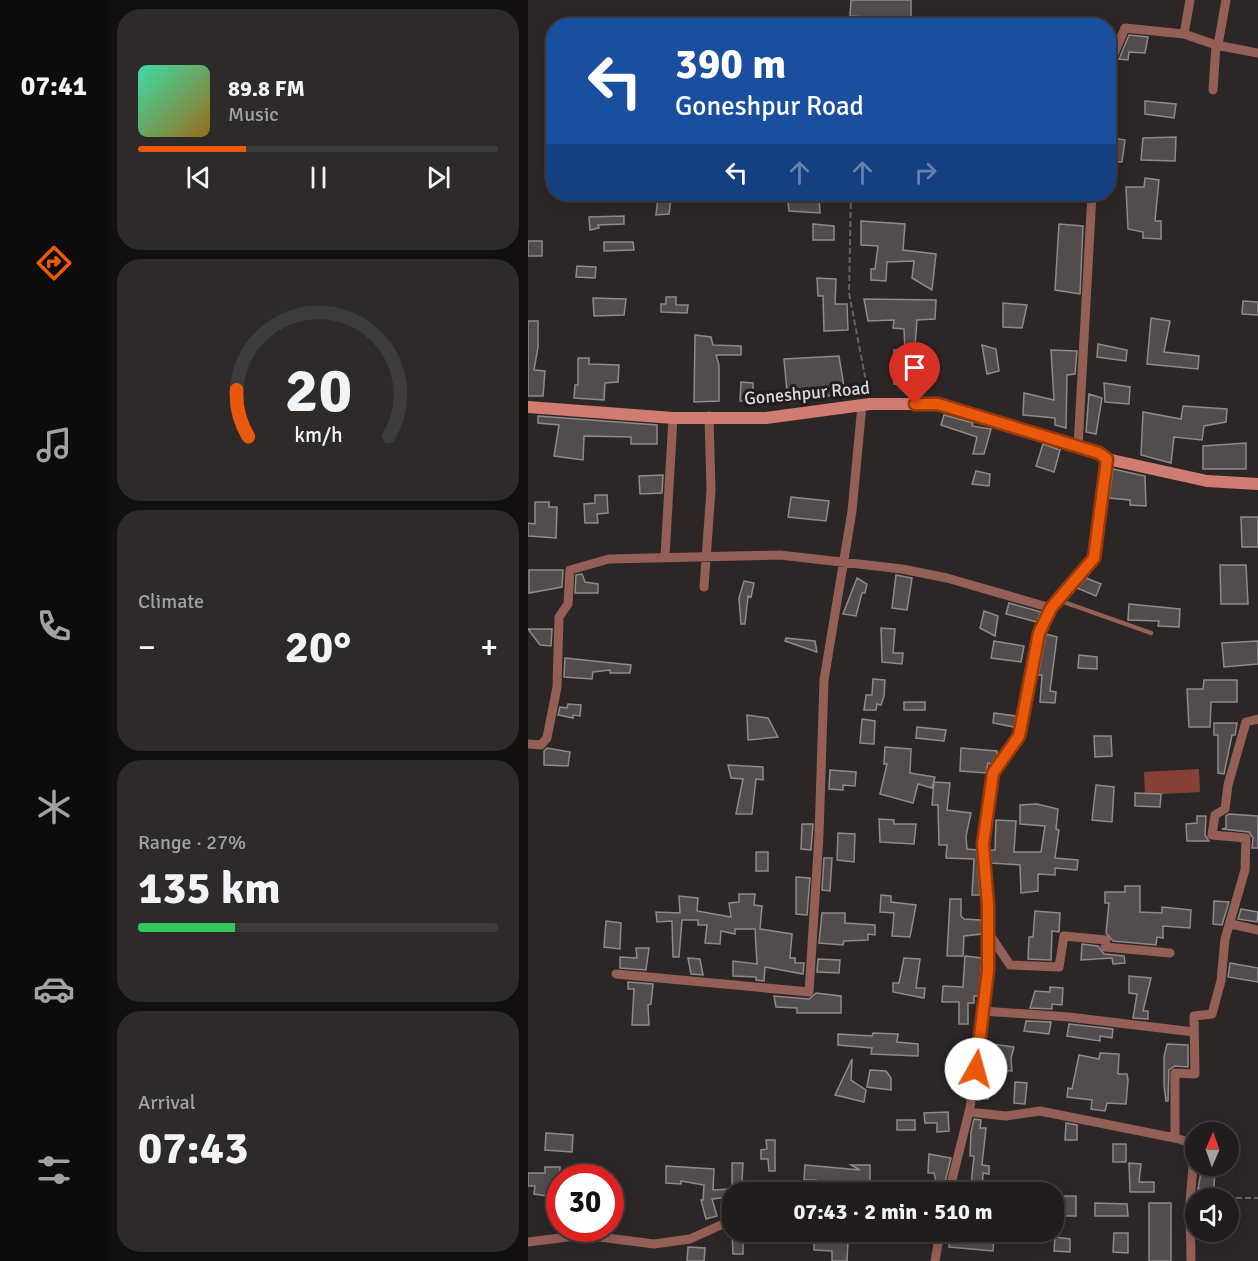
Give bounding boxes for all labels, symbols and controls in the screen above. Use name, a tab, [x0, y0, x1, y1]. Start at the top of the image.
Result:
text: 390 m	[675, 39, 786, 90]
icon: left	[576, 42, 654, 120]
text: 07:41	[21, 70, 87, 103]
text: 89.8 FM	[228, 75, 305, 102]
text: Goneshpur Road	[675, 90, 864, 123]
text: Music	[228, 102, 279, 127]
icon: left	[720, 156, 753, 189]
icon: ahead	[783, 156, 816, 189]
icon: ahead	[846, 156, 879, 189]
icon: right	[909, 156, 942, 189]
icon: previous	[182, 161, 215, 194]
icon: pause	[302, 161, 335, 194]
icon: next	[422, 161, 455, 194]
icon: directions	[33, 242, 75, 284]
pin	[889, 342, 940, 404]
icon: arrive	[898, 351, 931, 384]
text: 20	[284, 352, 352, 429]
street label: Goneshpur Road	[743, 377, 871, 409]
text: km/h	[294, 423, 342, 449]
icon: music	[33, 424, 75, 466]
text: Climate	[138, 589, 204, 614]
icon: phone	[33, 605, 75, 647]
text: 20°	[285, 620, 351, 675]
text: −	[138, 627, 156, 668]
text: +	[480, 627, 498, 668]
icon: climate	[33, 786, 75, 828]
text: Range · 27%	[138, 830, 246, 855]
text: 135 km	[138, 861, 281, 916]
icon: car	[33, 968, 75, 1010]
position arrow	[944, 1037, 1008, 1101]
text: Arrival	[138, 1090, 196, 1115]
text: 07:43	[138, 1121, 248, 1176]
north arrow	[1185, 1122, 1239, 1176]
map controls	[1185, 1122, 1239, 1242]
icon: filters	[33, 1149, 75, 1191]
speed limit sign: 30	[546, 1164, 624, 1242]
button: sound	[1185, 1188, 1239, 1242]
text: 07:43 · 2 min · 510 m	[793, 1198, 993, 1225]

